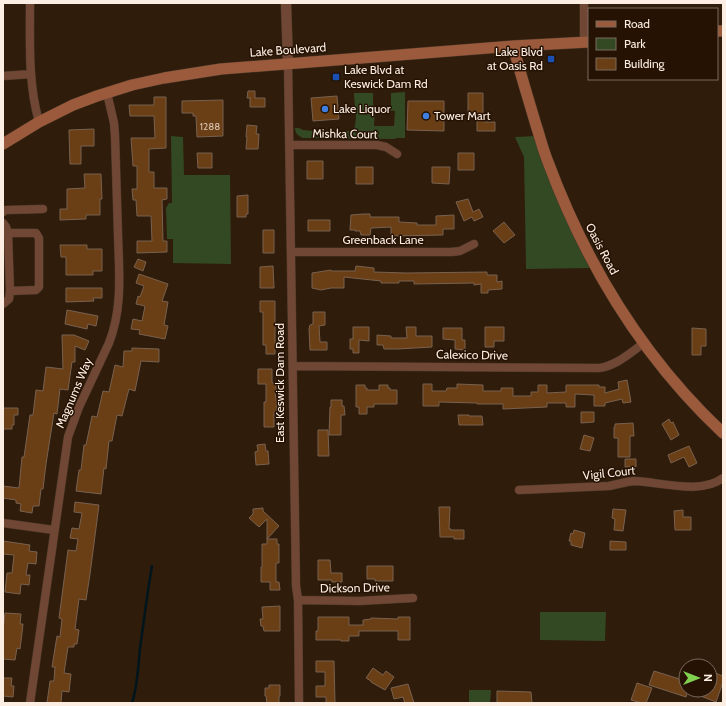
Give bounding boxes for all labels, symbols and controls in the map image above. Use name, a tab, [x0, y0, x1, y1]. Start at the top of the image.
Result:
legend	[588, 8, 718, 80]
text: Road	[624, 16, 650, 31]
text: Park	[624, 36, 646, 51]
street label: Lake Boulevard	[249, 39, 327, 60]
place label: Lake Blvd at Oasis Rd	[487, 44, 543, 73]
marker: Lake Blvd at Oasis Rd	[546, 54, 556, 64]
text: Building	[624, 56, 666, 71]
place label: Lake Blvd at Keswick Dam Rd	[344, 62, 428, 91]
marker: Lake Blvd at Keswick Dam Rd	[331, 72, 341, 82]
place label: Lake Liquor	[333, 101, 391, 116]
marker: Lake Liquor	[320, 104, 330, 114]
place label: Tower Mart	[434, 108, 491, 123]
marker: Tower Mart	[421, 111, 431, 121]
house number: 1288	[200, 120, 220, 133]
street label: Mishka Court	[312, 125, 378, 142]
street label: Oasis Road	[583, 220, 622, 277]
street label: Greenback Lane	[342, 232, 424, 247]
street label: East Keswick Dam Road	[272, 323, 287, 443]
street label: Calexico Drive	[436, 346, 508, 363]
street label: Magnums Way	[52, 355, 95, 430]
street label: Vigil Court	[582, 462, 636, 483]
street label: Dickson Drive	[320, 579, 390, 596]
north arrow	[678, 658, 718, 698]
text: N	[701, 674, 715, 682]

